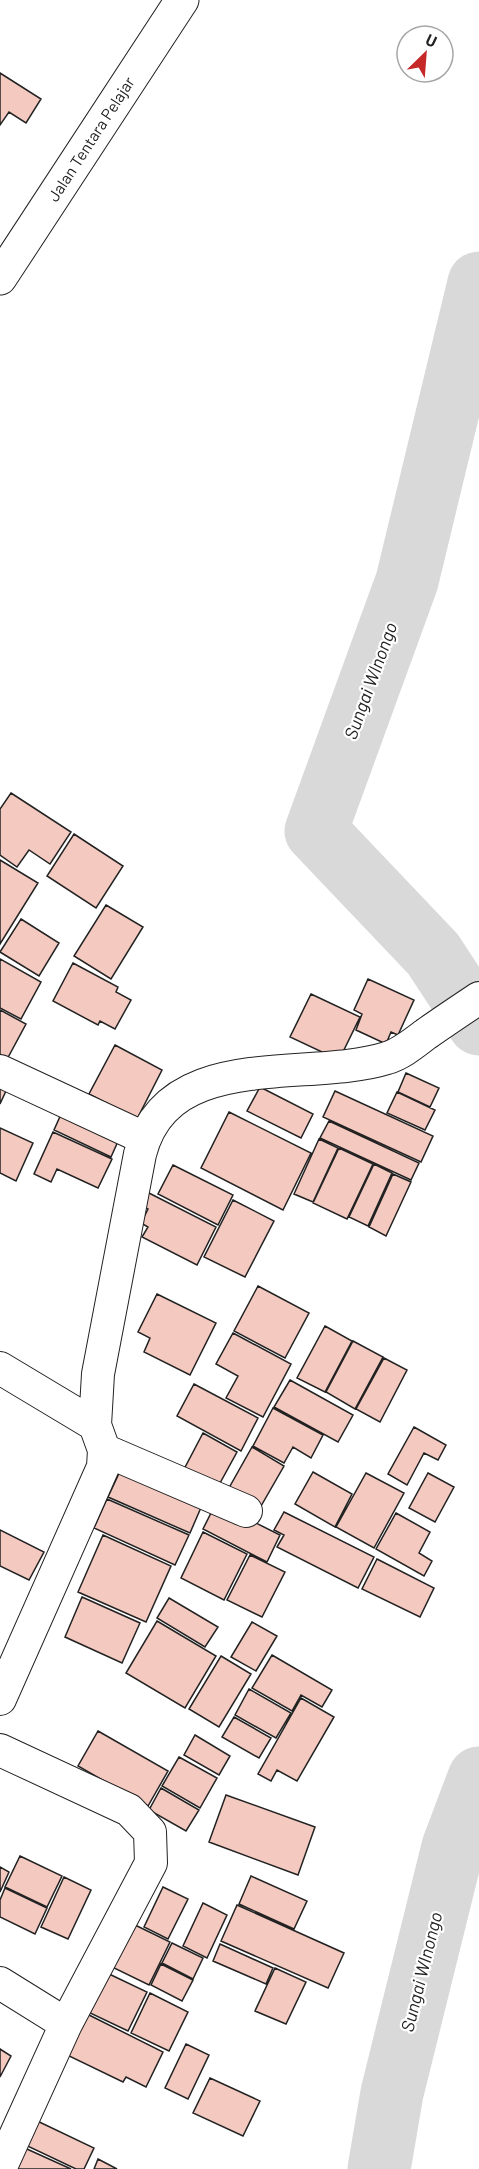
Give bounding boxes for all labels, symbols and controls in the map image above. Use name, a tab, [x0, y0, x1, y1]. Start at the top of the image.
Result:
north arrow	[395, 24, 455, 84]
text: U	[423, 29, 440, 51]
street label: Jalan Tentara Pelajar	[43, 73, 138, 205]
water label: Sungai WInongo	[339, 619, 401, 742]
water label: Sungai WInongo	[396, 1910, 447, 2034]

